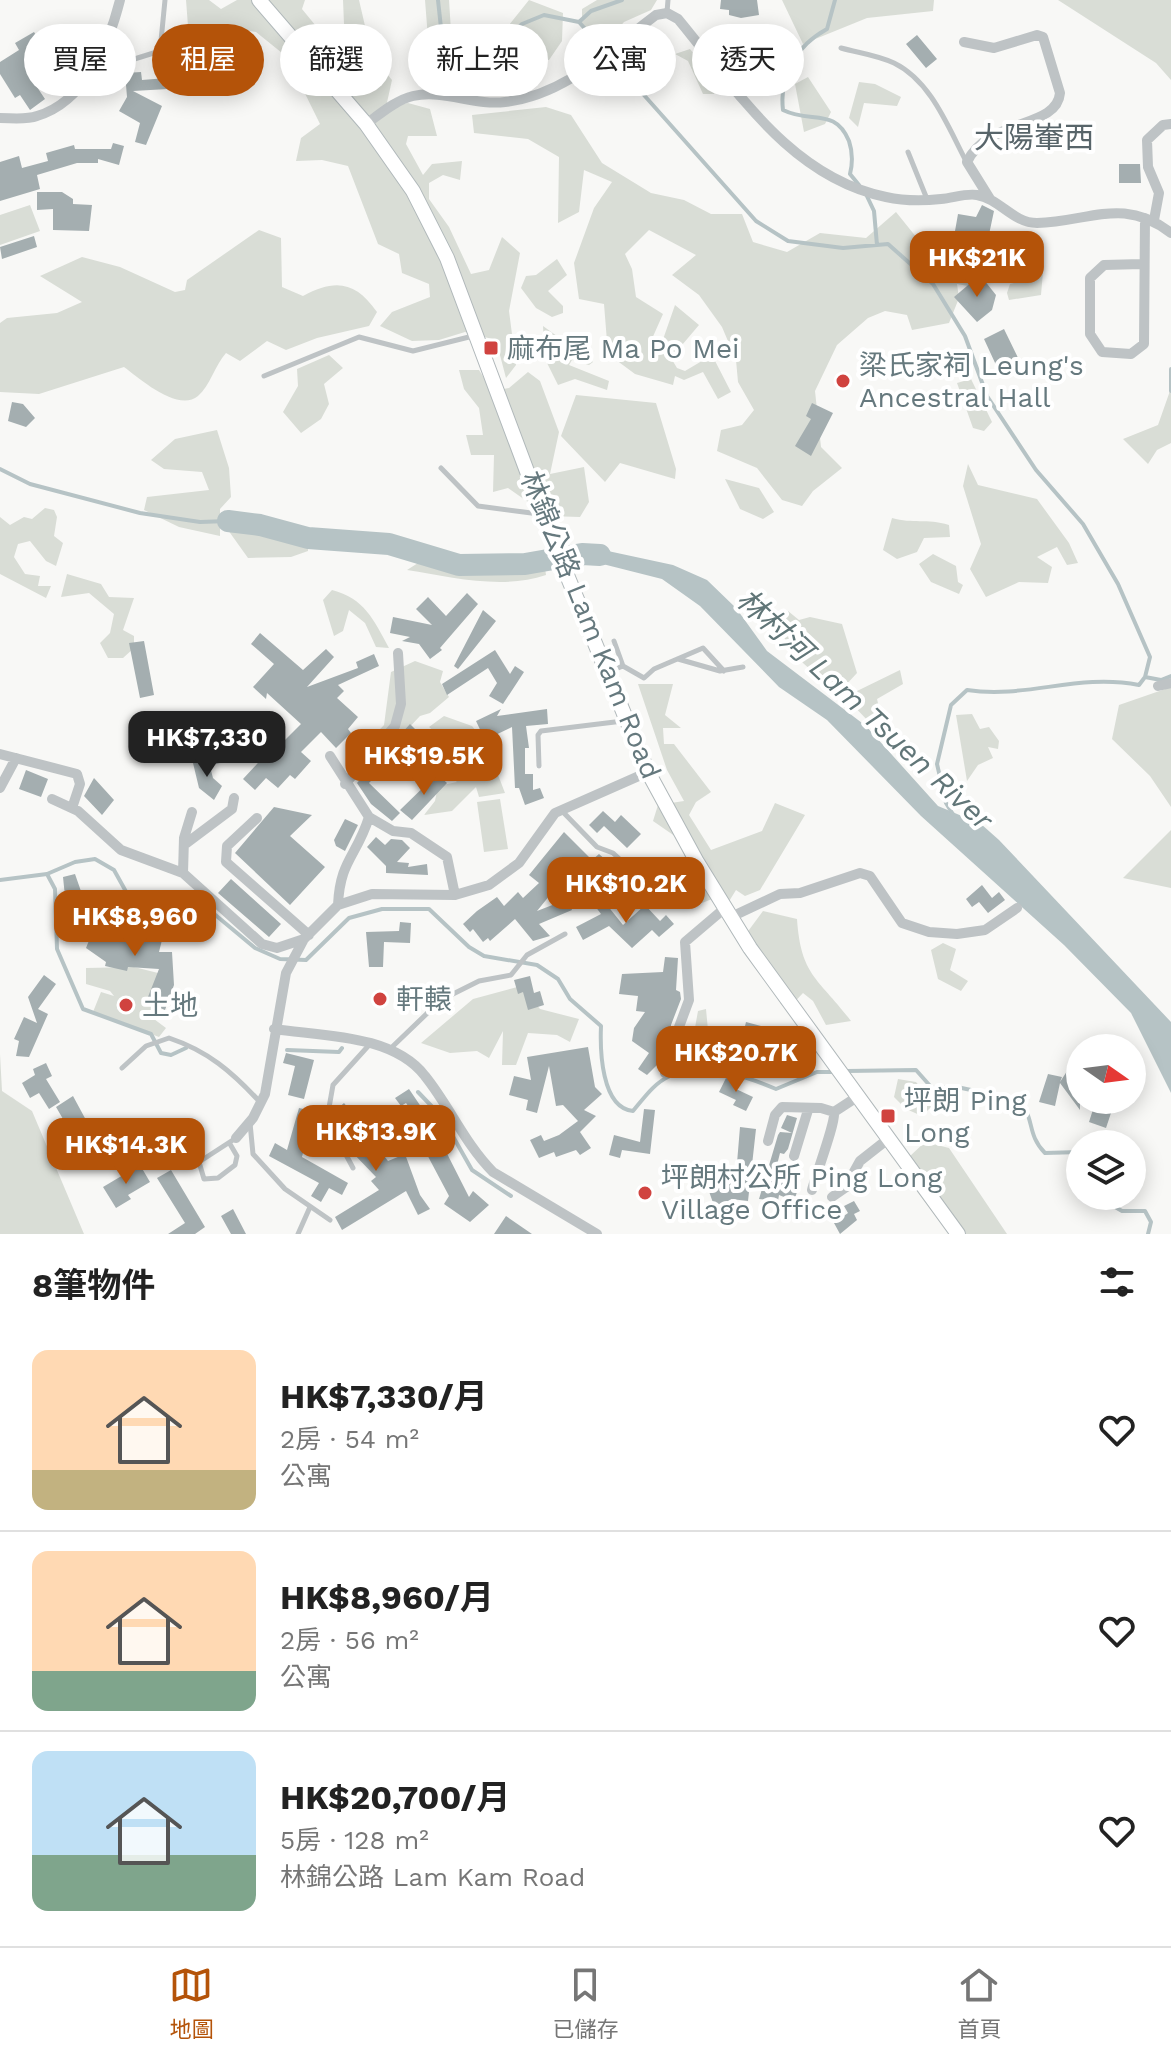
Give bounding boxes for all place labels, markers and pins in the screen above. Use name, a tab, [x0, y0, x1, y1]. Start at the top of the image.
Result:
pin: HK$21K	[912, 231, 1042, 299]
place label: 麻布尾 Ma Po Mei	[507, 332, 740, 365]
marker: 麻布尾 Ma Po Mei	[482, 339, 500, 357]
place label: 梁氏家祠 Leung's Ancestral Hall	[859, 349, 1084, 414]
marker: 梁氏家祠 Leung's Ancestral Hall	[834, 372, 852, 390]
pin: HK$7,330	[124, 711, 290, 779]
pin: HK$19.5K	[341, 729, 507, 797]
pin: HK$10.2K	[543, 857, 709, 925]
pin: HK$8,960	[52, 890, 218, 958]
place label: 軒轅	[396, 983, 452, 1016]
place label: 土地	[142, 989, 198, 1022]
marker: 軒轅	[371, 990, 389, 1008]
marker: 土地	[117, 996, 135, 1014]
pin: HK$20.7K	[653, 1026, 819, 1094]
place label: 坪朗 Ping Long	[904, 1084, 1026, 1149]
pin: HK$13.9K	[293, 1105, 459, 1173]
marker: 坪朗 Ping Long	[879, 1107, 897, 1125]
pin: HK$14.3K	[43, 1118, 209, 1186]
place label: 坪朗村公所 Ping Long Village Office	[661, 1161, 942, 1226]
marker: 坪朗村公所 Ping Long Village Office	[636, 1184, 654, 1202]

